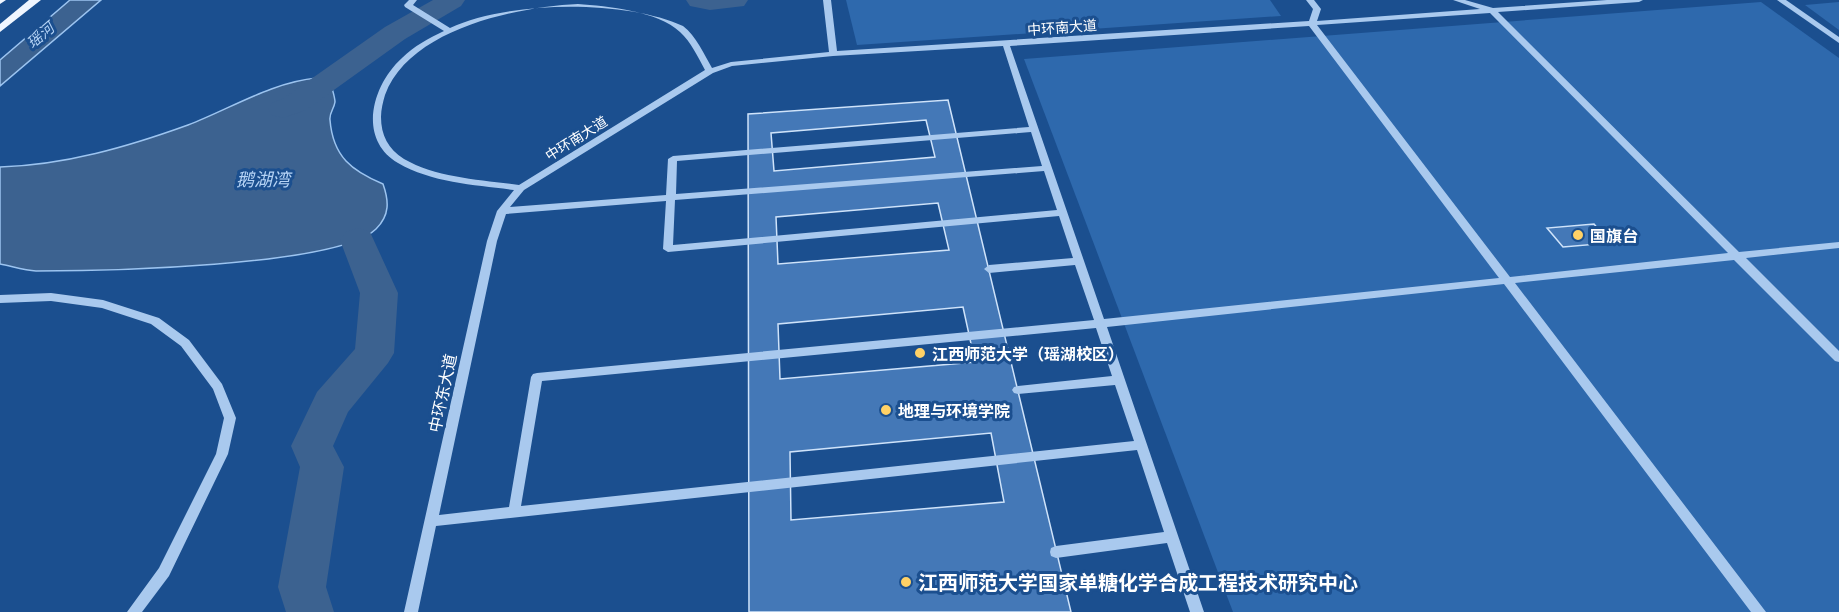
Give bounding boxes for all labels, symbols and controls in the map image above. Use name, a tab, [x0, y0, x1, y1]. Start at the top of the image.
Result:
water label: 瑶河	[23, 16, 59, 52]
street label: 中环南大道	[1026, 16, 1098, 38]
street label: 中环南大道	[542, 112, 610, 164]
water label: 鹅湖湾	[236, 168, 293, 190]
place label: 国旗台	[1590, 226, 1638, 245]
marker: 国旗台	[1571, 228, 1585, 242]
place label: 江西师范大学（瑶湖校区）	[932, 344, 1124, 363]
marker: 江西师范大学（瑶湖校区）	[913, 346, 927, 360]
street label: 中环东大道	[424, 352, 460, 434]
place label: 地理与环境学院	[898, 401, 1010, 420]
marker: 地理与环境学院	[879, 403, 893, 417]
place label: 江西师范大学国家单糖化学合成工程技术研究中心	[918, 570, 1358, 594]
marker: 江西师范大学国家单糖化学合成工程技术研究中心	[899, 575, 913, 589]

